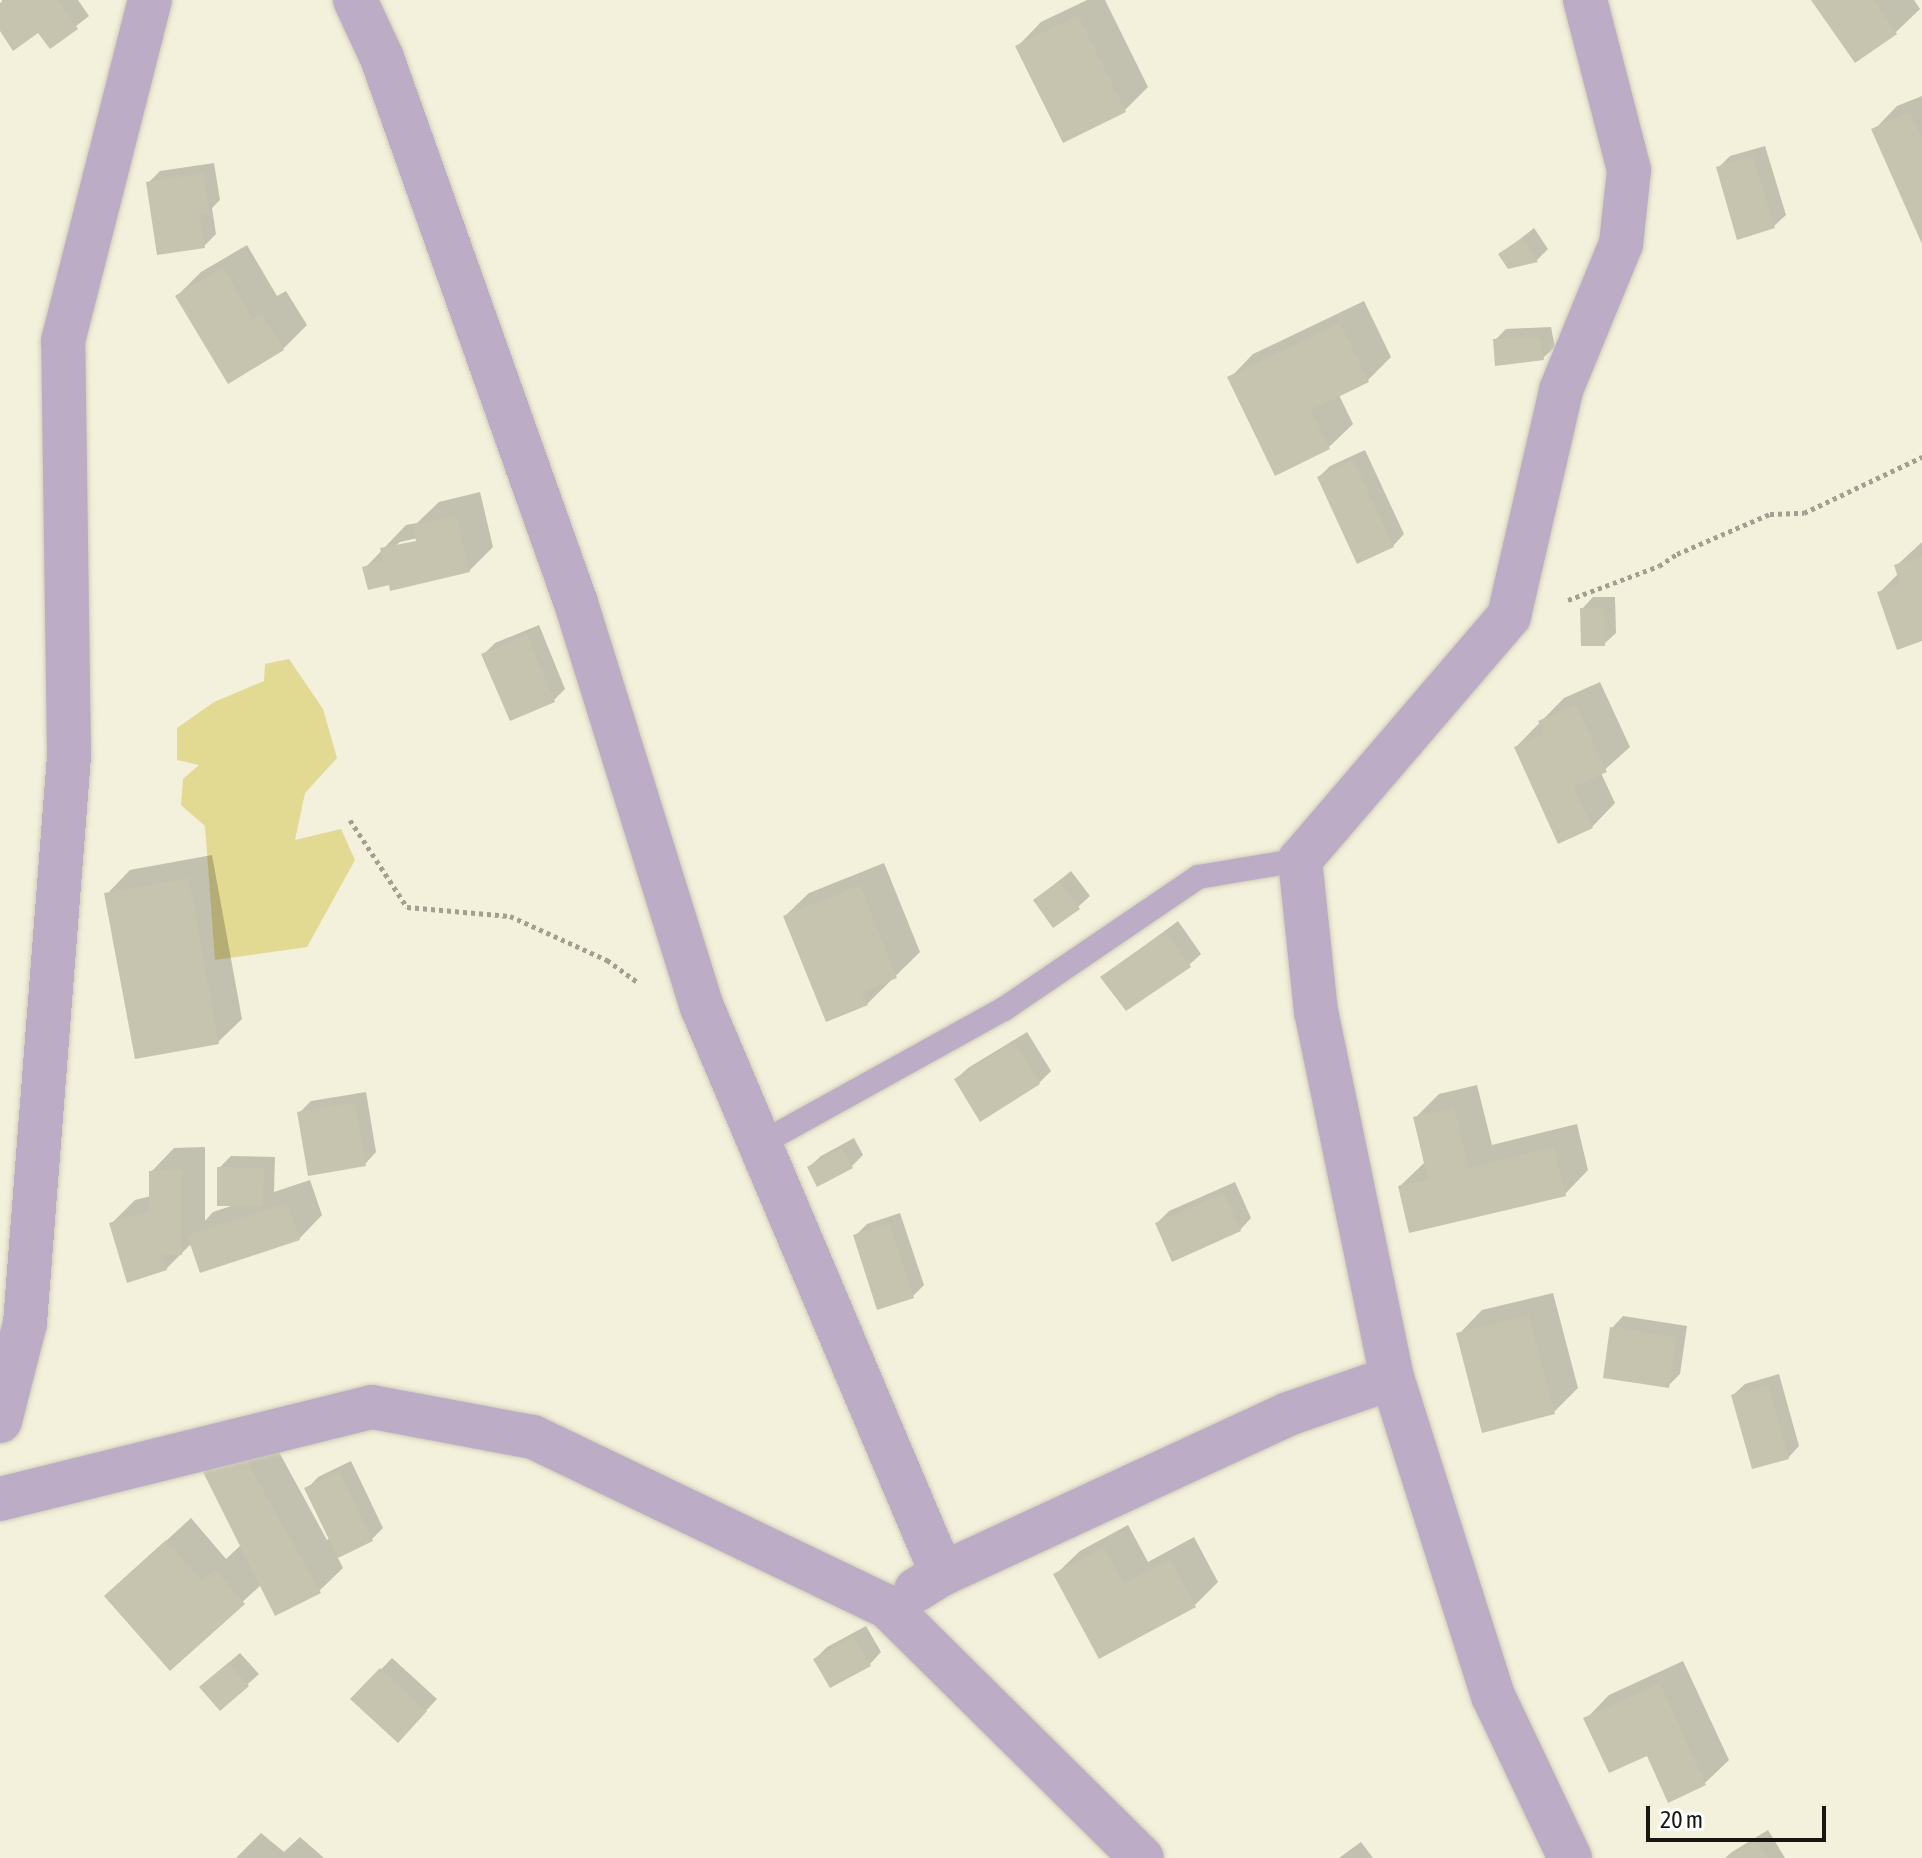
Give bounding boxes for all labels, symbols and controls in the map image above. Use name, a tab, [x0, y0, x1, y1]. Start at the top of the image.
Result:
scale bar	[1650, 1790, 1830, 1840]
text: 20 m	[1660, 1806, 1703, 1833]

